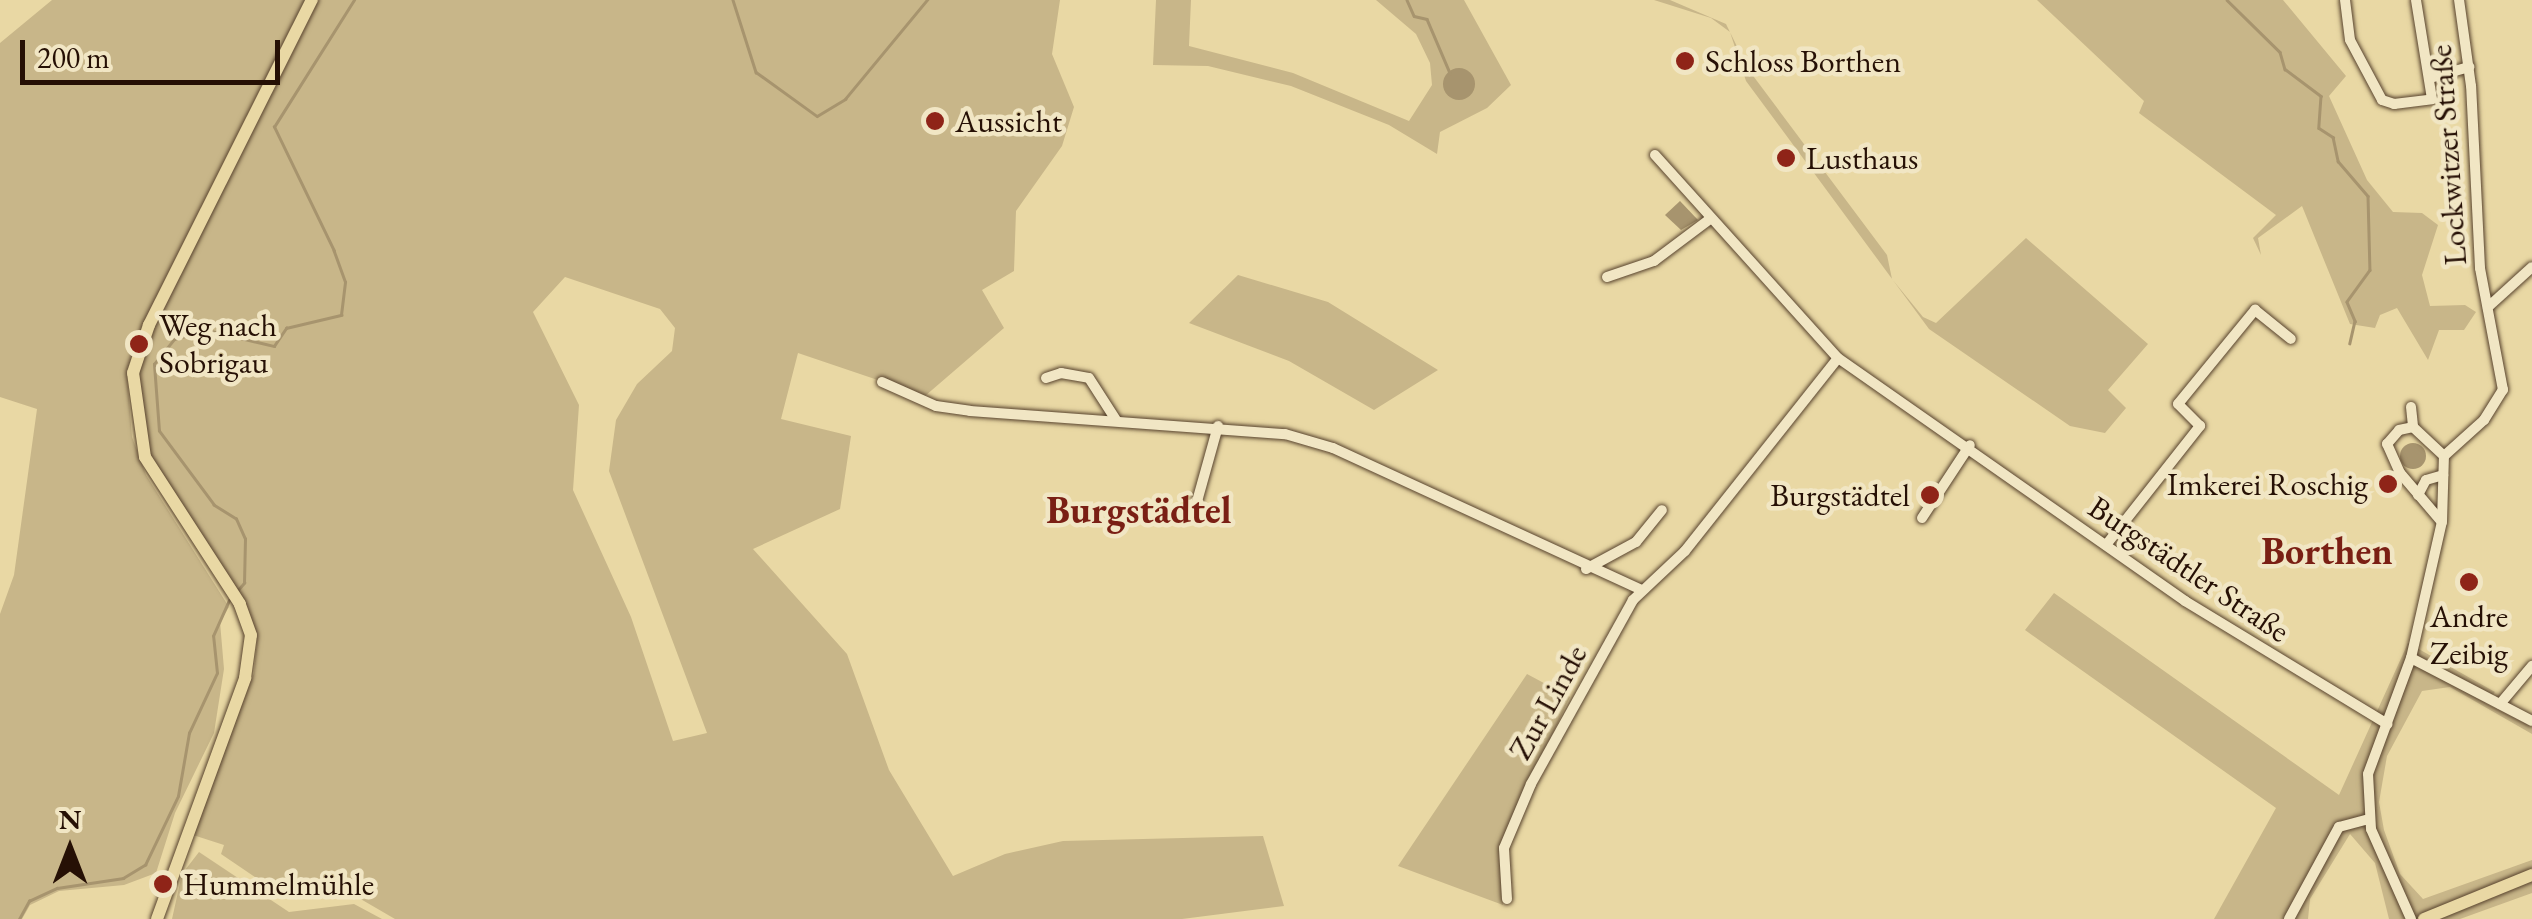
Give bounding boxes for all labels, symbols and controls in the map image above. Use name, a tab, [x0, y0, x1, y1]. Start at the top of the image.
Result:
scale bar	[25, 20, 285, 82]
text: 200 m	[37, 38, 110, 77]
place label: Schloss Borthen	[1705, 42, 1901, 80]
street label: Lockwitzer Straße	[2421, 43, 2475, 267]
marker: Schloss Borthen	[1674, 50, 1696, 72]
place label: Aussicht	[955, 102, 1062, 140]
marker: Aussicht	[924, 110, 946, 132]
place label: Lusthaus	[1806, 139, 1918, 177]
marker: Lusthaus	[1775, 147, 1797, 169]
place label: Weg nach Sobrigau	[159, 307, 277, 382]
marker: Weg nach Sobrigau	[128, 333, 150, 355]
place label: Imkerei Roschig	[2167, 465, 2368, 503]
marker: Imkerei Roschig	[2377, 473, 2399, 495]
place label: Burgstädtel	[1770, 476, 1910, 514]
marker: Burgstädtel	[1919, 484, 1941, 506]
district label: Burgstädtel	[1046, 487, 1232, 533]
street label: Burgstädtler Straße	[2081, 488, 2297, 650]
district label: Borthen	[2261, 528, 2393, 574]
marker: Andre Zeibig	[2458, 571, 2480, 593]
place label: Andre Zeibig	[2430, 598, 2508, 673]
street label: Zur Linde	[1501, 638, 1595, 766]
north arrow	[20, 799, 120, 899]
text: N	[59, 801, 81, 837]
place label: Hummelmühle	[183, 865, 374, 903]
marker: Hummelmühle	[152, 873, 174, 895]

